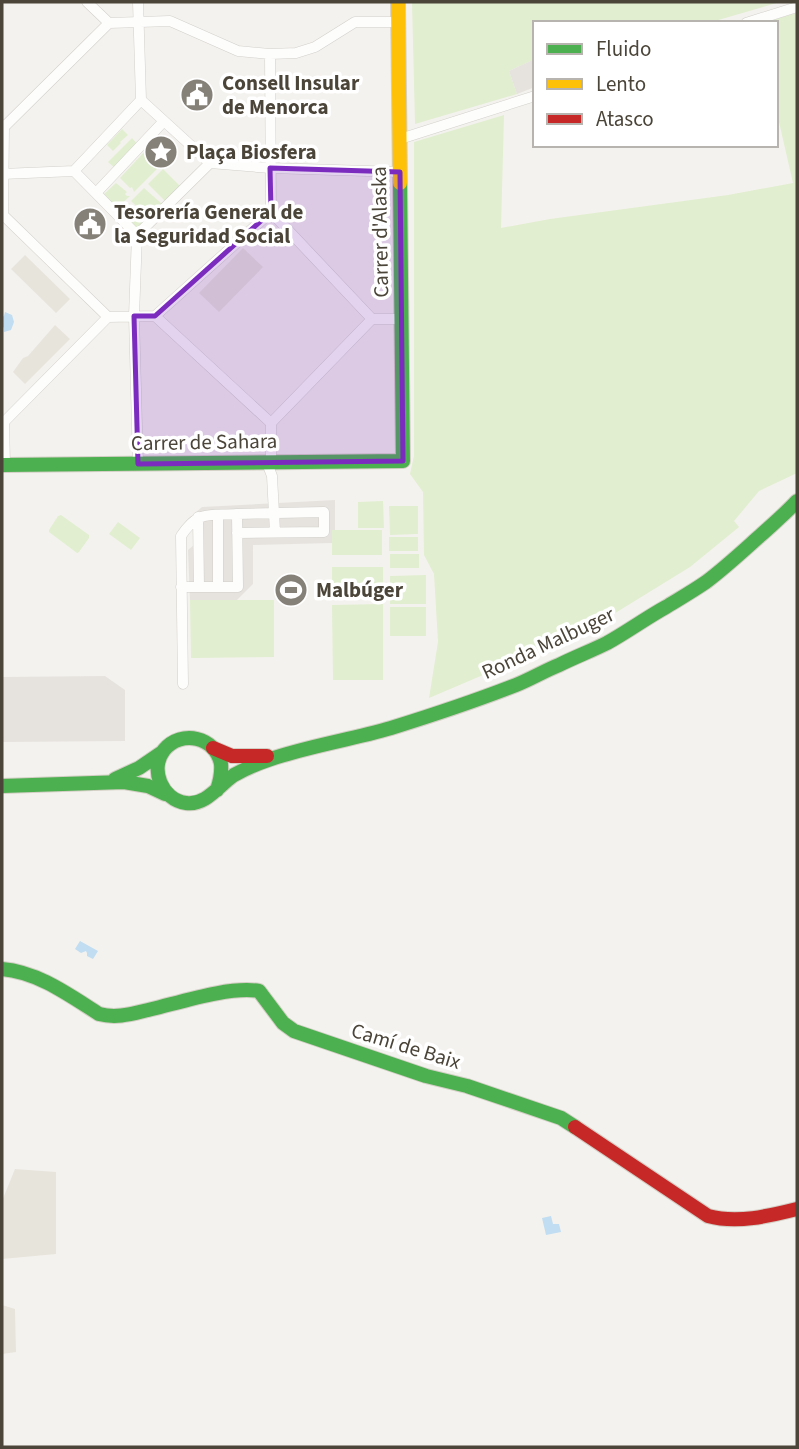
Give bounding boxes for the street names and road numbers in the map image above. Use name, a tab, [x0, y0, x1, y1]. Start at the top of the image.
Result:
street label: Carrer d'Alaska	[364, 166, 396, 298]
street label: Carrer de Sahara	[131, 426, 277, 458]
street label: Ronda Malbuger	[477, 599, 620, 687]
street label: Camí de Baix	[348, 1015, 465, 1077]

